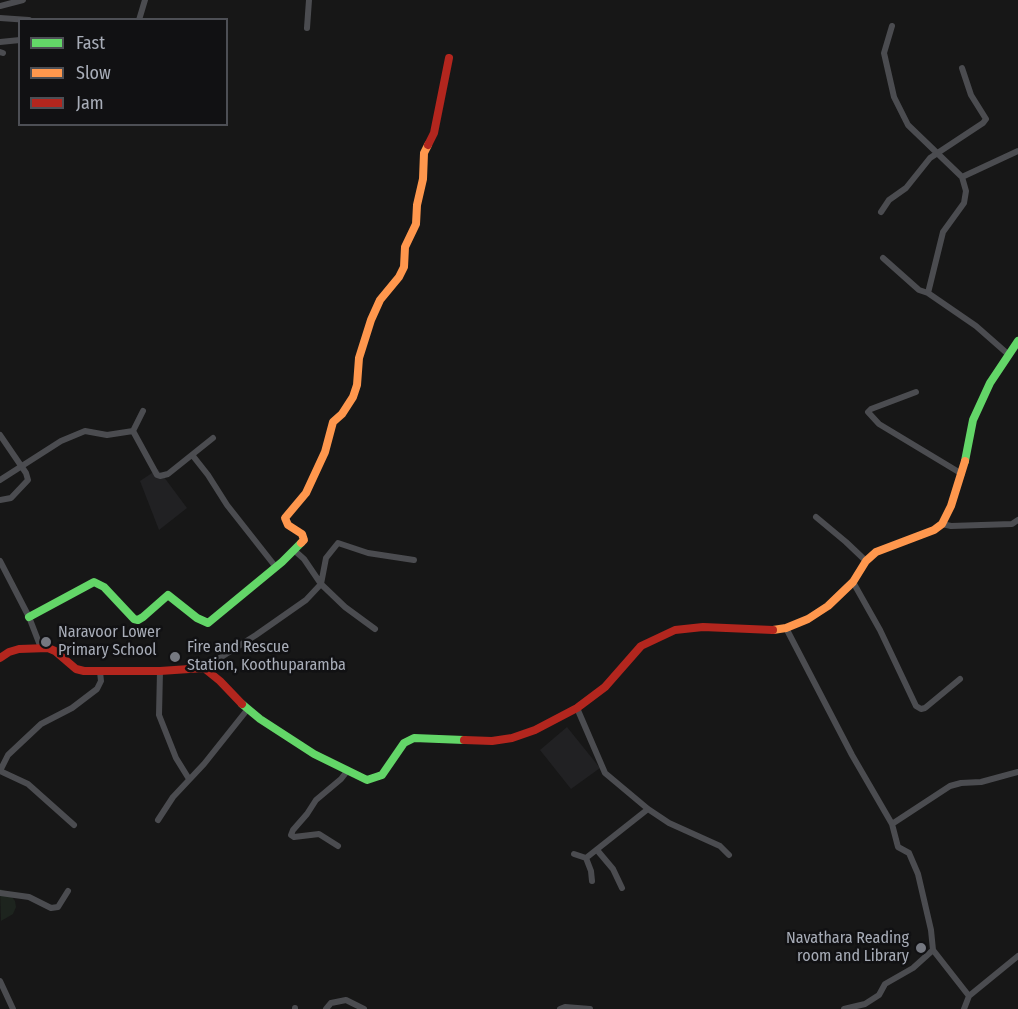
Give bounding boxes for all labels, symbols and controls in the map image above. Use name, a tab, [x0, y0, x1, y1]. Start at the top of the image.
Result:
legend	[18, 18, 228, 126]
text: Fast	[76, 32, 105, 54]
text: Slow	[76, 62, 111, 84]
text: Jam	[76, 92, 104, 114]
place label: Naravoor Lower Primary School	[58, 623, 161, 661]
marker: Naravoor Lower Primary School	[39, 635, 53, 649]
place label: Fire and Rescue Station, Koothuparamba	[187, 638, 346, 676]
marker: Fire and Rescue Station, Koothuparamba	[168, 650, 182, 664]
place label: Navathara Reading room and Library	[786, 929, 909, 967]
marker: Navathara Reading room and Library	[914, 941, 928, 955]

